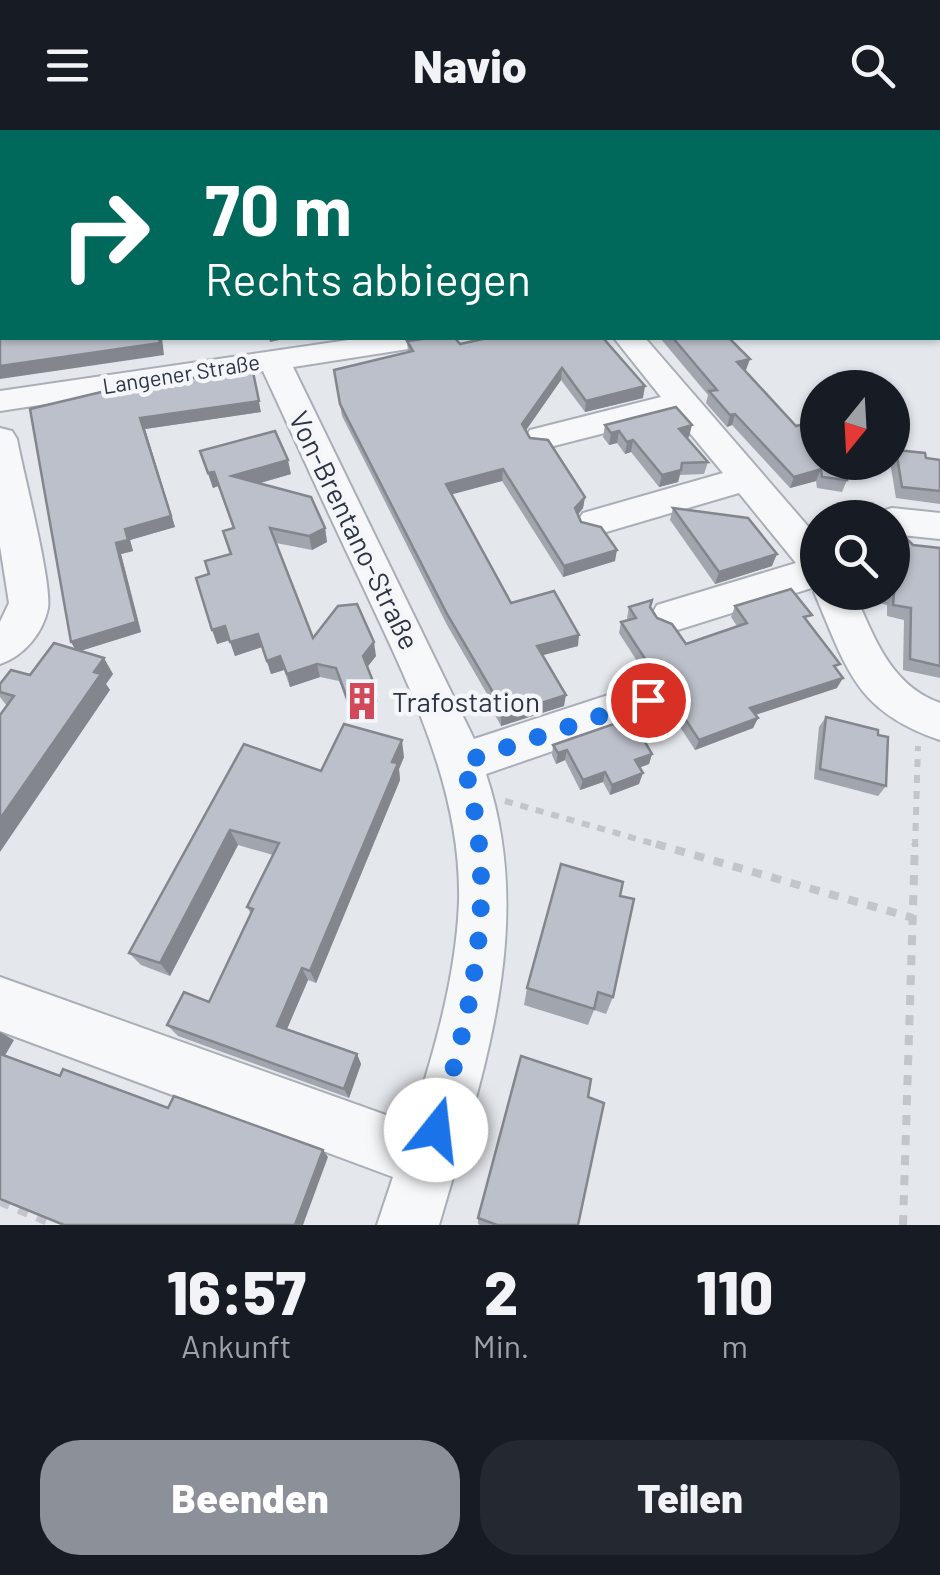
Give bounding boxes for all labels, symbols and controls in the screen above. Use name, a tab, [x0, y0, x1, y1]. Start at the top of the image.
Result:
icon: menu	[40, 38, 95, 93]
text: Navio	[413, 38, 527, 92]
icon: search	[845, 38, 900, 93]
text: 70 m	[205, 166, 352, 250]
icon: right	[40, 170, 170, 300]
text: Rechts abbiegen	[205, 251, 531, 305]
street label: Langener Straße	[100, 348, 262, 398]
north arrow	[800, 370, 910, 480]
map controls	[800, 370, 910, 610]
street label: Von-Brentano-Straße	[282, 405, 428, 655]
button: search	[800, 500, 910, 610]
pin	[606, 658, 691, 743]
icon: arrive	[621, 673, 676, 728]
building icon: Trafostation	[341, 680, 383, 722]
place label: Trafostation	[392, 684, 540, 718]
position arrow	[384, 1078, 488, 1182]
text: 16:57	[167, 1255, 306, 1327]
text: 2	[484, 1255, 518, 1327]
text: 110	[696, 1255, 773, 1327]
text: Ankunft	[181, 1326, 291, 1364]
text: Min.	[473, 1326, 529, 1364]
text: m	[721, 1326, 748, 1364]
button: Beenden	[40, 1440, 460, 1555]
button: Teilen	[480, 1440, 900, 1555]

